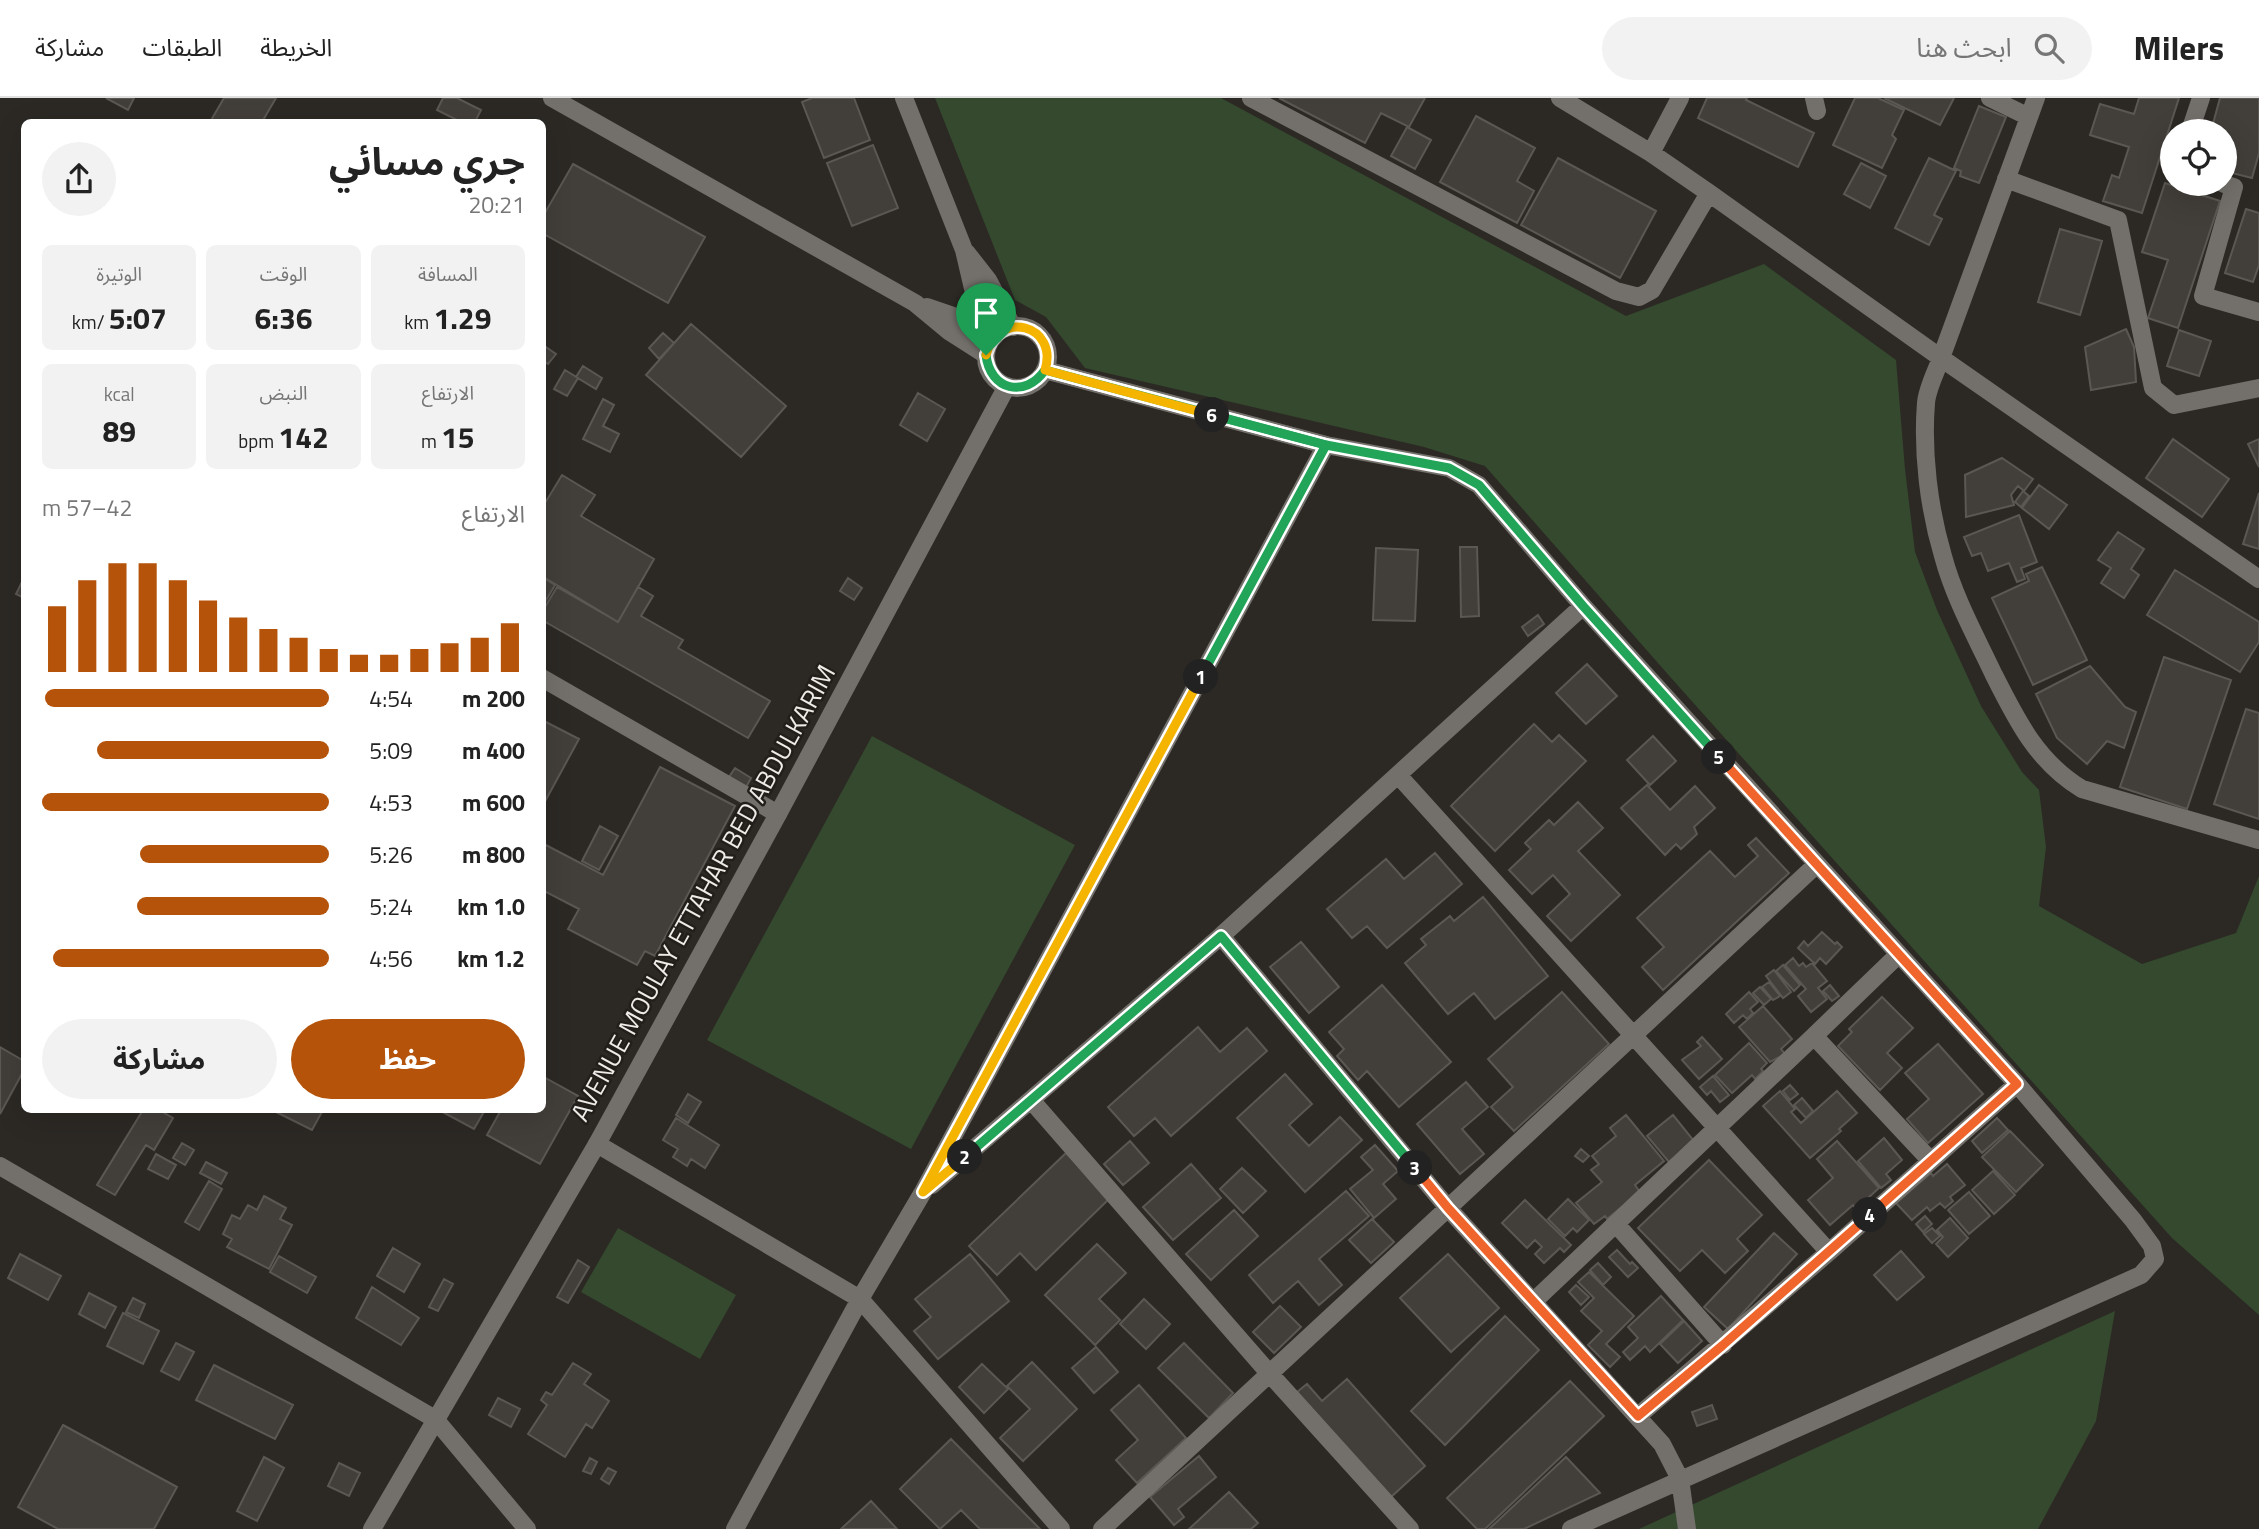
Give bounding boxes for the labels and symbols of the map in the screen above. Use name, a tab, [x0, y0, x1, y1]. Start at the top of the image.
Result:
pin	[956, 283, 1016, 355]
pin: 6	[1194, 398, 1230, 432]
street label: AVENUE MOULAY ETTAHAR BED ABDULKARIM	[560, 657, 845, 1128]
pin: 1	[1184, 660, 1218, 694]
pin: 5	[1702, 740, 1736, 774]
pin: 2	[948, 1140, 982, 1174]
pin: 3	[1398, 1150, 1432, 1186]
pin: 4	[1853, 1198, 1888, 1232]

